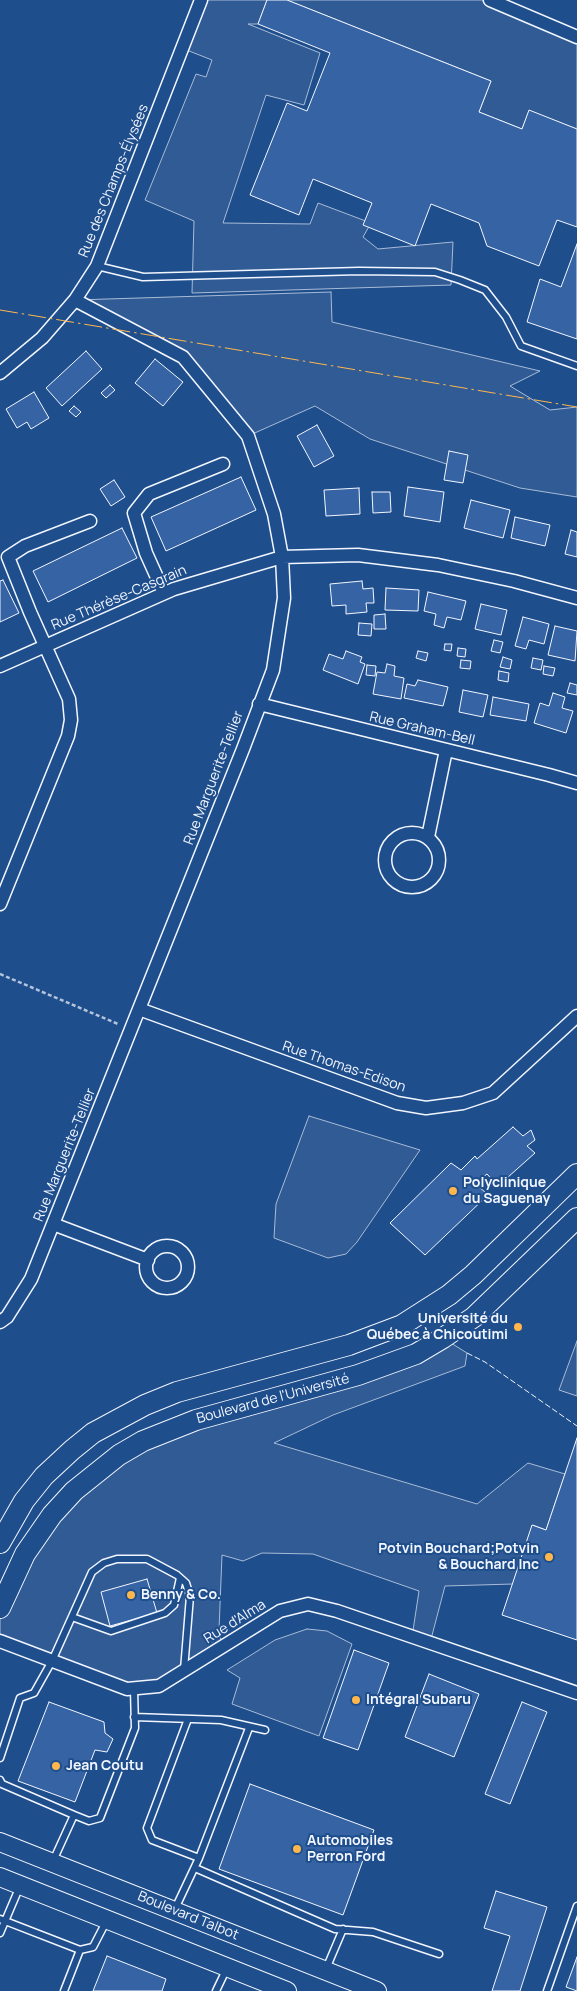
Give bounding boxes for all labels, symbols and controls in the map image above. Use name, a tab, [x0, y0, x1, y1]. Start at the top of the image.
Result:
street label: Rue des Champs-Élysées	[76, 102, 152, 260]
street label: Rue Thérèse-Casgrain	[49, 562, 189, 634]
street label: Rue Marguerite-Tellier	[181, 709, 247, 847]
street label: Rue Graham-Bell	[368, 709, 476, 749]
street label: Rue Thomas-Edison	[280, 1038, 408, 1096]
street label: Rue Marguerite-Tellier	[31, 1086, 99, 1224]
place label: Polyclinique du Saguenay	[463, 1175, 550, 1208]
marker: Polyclinique du Saguenay	[447, 1185, 459, 1197]
place label: Université du Québec à Chicoutimi	[367, 1311, 508, 1344]
marker: Université du Québec à Chicoutimi	[512, 1321, 524, 1333]
street label: Boulevard de l'Université	[195, 1370, 351, 1428]
place label: Potvin Bouchard;Potvin & Bouchard Inc	[378, 1541, 539, 1574]
marker: Potvin Bouchard;Potvin & Bouchard Inc	[543, 1551, 555, 1563]
place label: Benny & Co.	[141, 1587, 221, 1603]
marker: Benny & Co.	[125, 1589, 137, 1601]
street label: Rue d'Alma	[201, 1596, 269, 1648]
place label: Intégral Subaru	[366, 1692, 471, 1708]
marker: Intégral Subaru	[350, 1694, 362, 1706]
place label: Jean Coutu	[66, 1758, 143, 1774]
marker: Jean Coutu	[50, 1760, 62, 1772]
place label: Automobiles Perron Ford	[307, 1833, 393, 1865]
marker: Automobiles Perron Ford	[291, 1843, 303, 1855]
street label: Boulevard Talbot	[135, 1888, 241, 1944]

